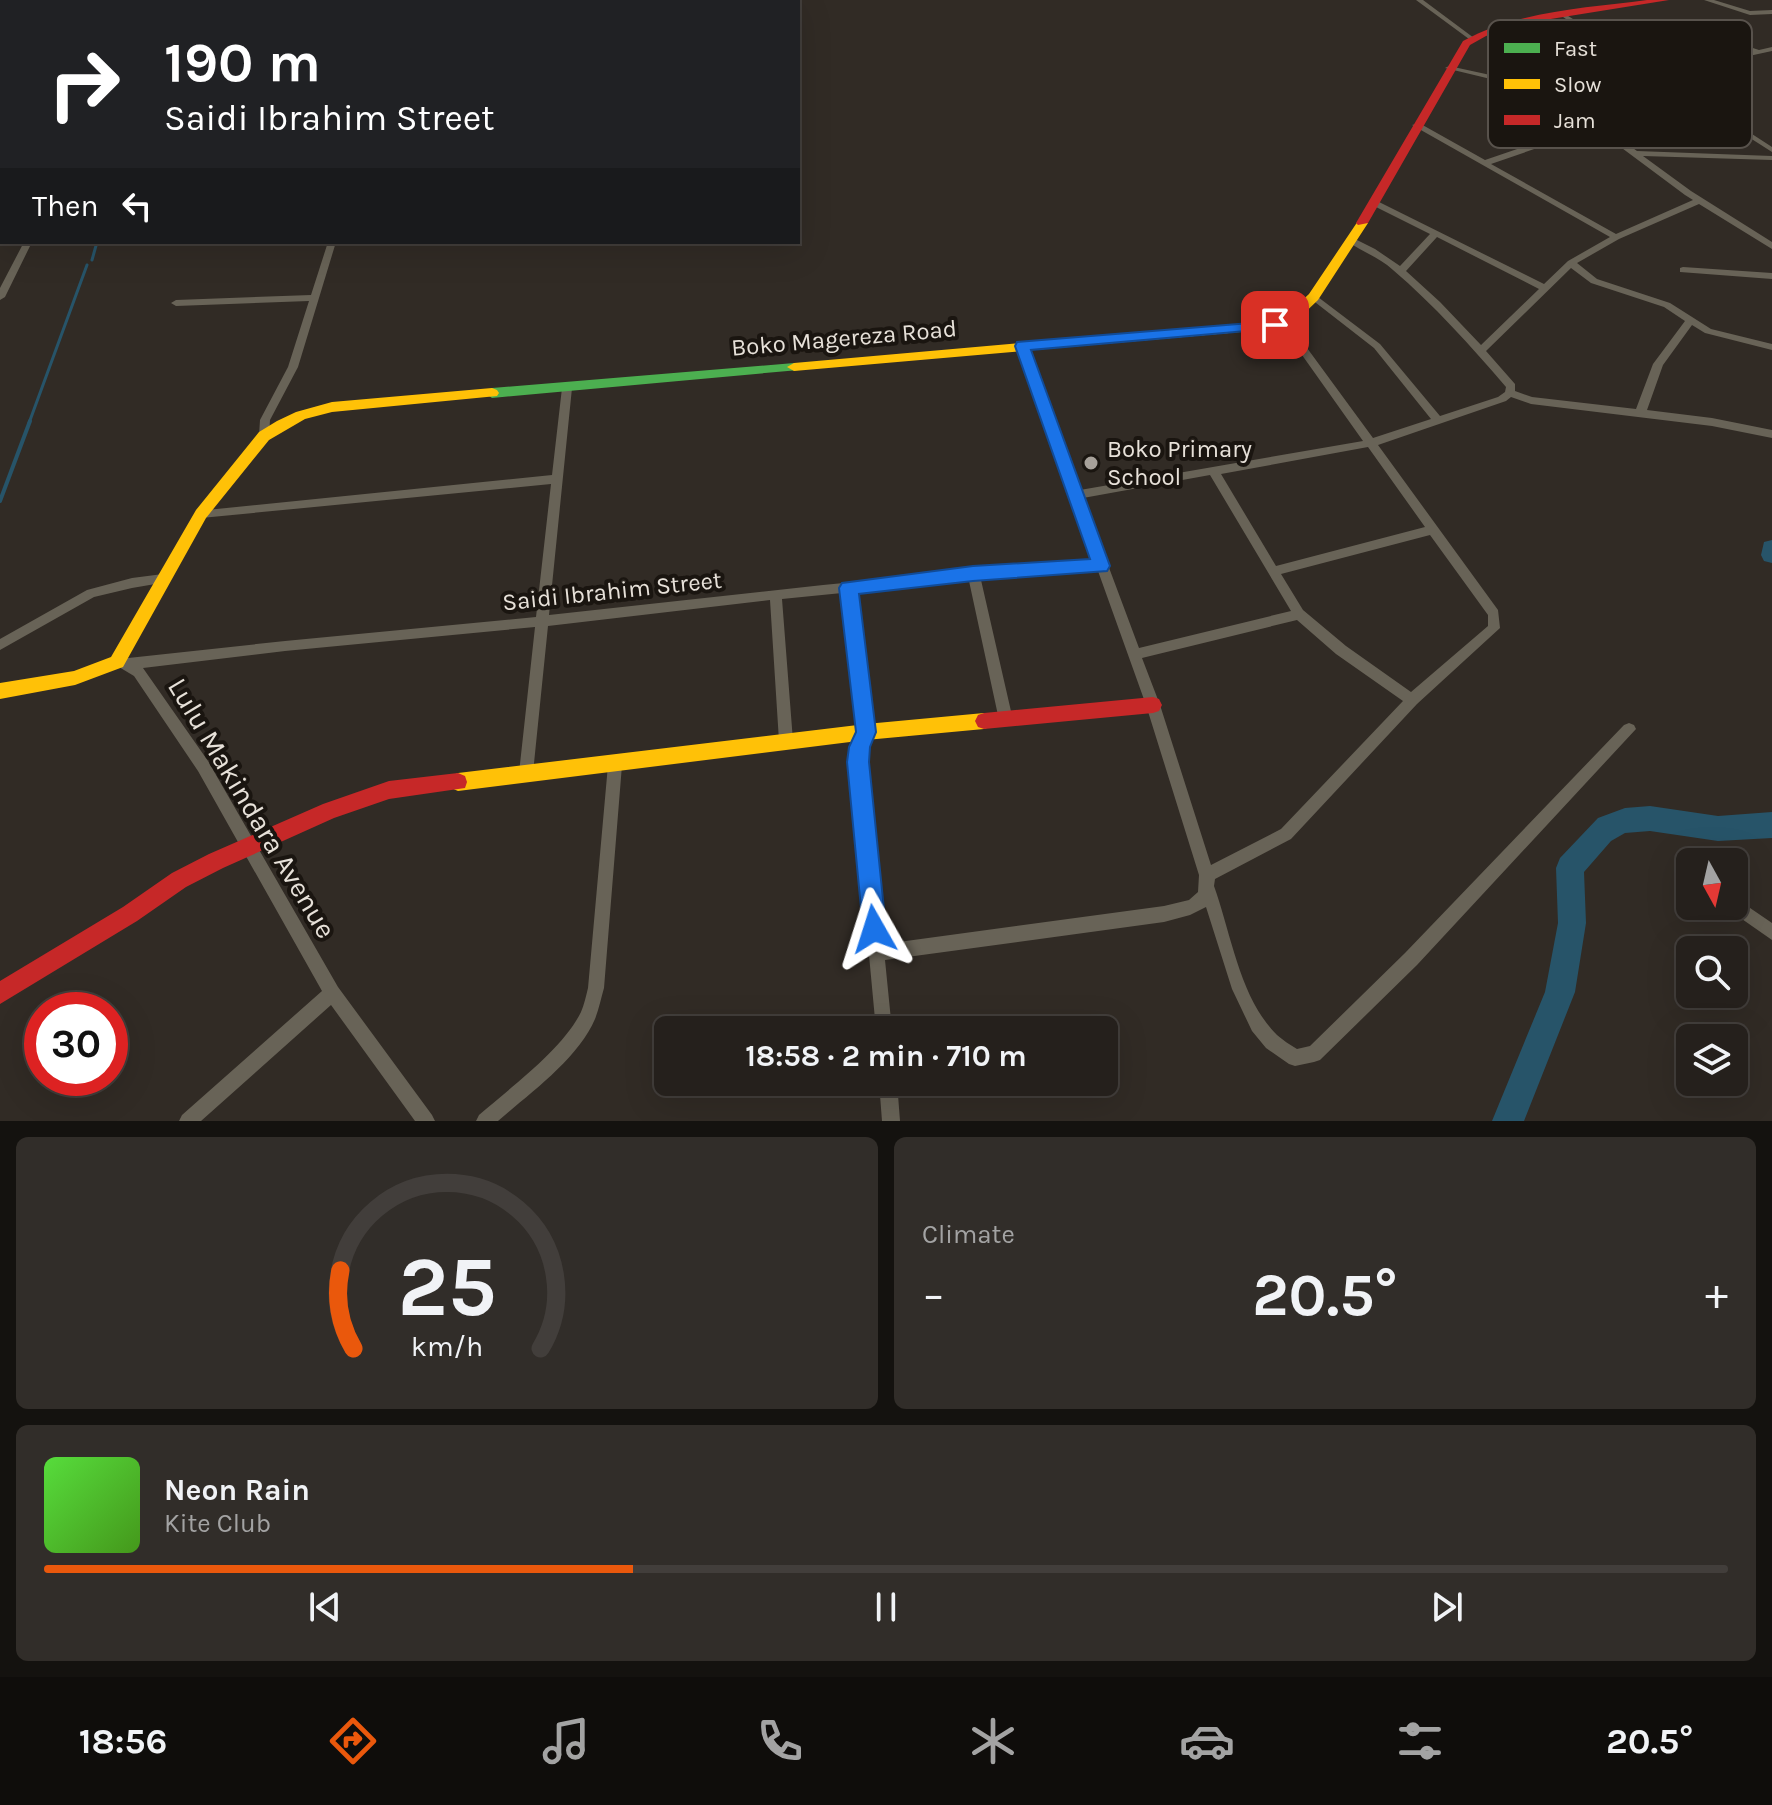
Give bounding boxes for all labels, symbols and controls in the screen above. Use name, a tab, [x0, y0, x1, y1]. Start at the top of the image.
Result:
legend	[1488, 20, 1752, 148]
text: 190 m	[164, 30, 321, 95]
icon: right	[32, 32, 136, 136]
text: Fast	[1554, 36, 1597, 62]
text: Slow	[1554, 72, 1601, 98]
text: Saidi Ibrahim Street	[164, 97, 495, 139]
text: Jam	[1554, 108, 1596, 134]
icon: left	[115, 184, 159, 228]
text: Then	[32, 188, 99, 224]
pin	[1241, 291, 1309, 359]
icon: arrive	[1253, 303, 1297, 347]
street label: Boko Magereza Road	[730, 314, 958, 362]
place label: Boko Primary School	[1107, 435, 1252, 491]
marker: Boko Primary School	[1082, 454, 1100, 472]
street label: Saidi Ibrahim Street	[501, 566, 723, 616]
street label: Lulu Makindara Avenue	[161, 672, 343, 944]
north arrow	[1676, 848, 1748, 920]
map controls	[1676, 848, 1748, 1096]
position arrow	[832, 887, 916, 971]
button: search	[1676, 936, 1748, 1008]
speed limit sign: 30	[24, 992, 128, 1096]
button: layers	[1676, 1024, 1748, 1096]
text: 18:58 · 2 min · 710 m	[745, 1038, 1027, 1074]
text: Climate	[922, 1219, 1015, 1250]
text: 25	[398, 1239, 496, 1336]
text: 20.5°	[1252, 1260, 1398, 1330]
text: −	[922, 1269, 945, 1320]
text: +	[1705, 1269, 1728, 1320]
text: km/h	[411, 1330, 483, 1363]
text: Neon Rain	[164, 1472, 310, 1508]
text: Kite Club	[164, 1508, 271, 1539]
icon: previous	[303, 1585, 347, 1629]
icon: pause	[864, 1585, 908, 1629]
icon: next	[1425, 1585, 1469, 1629]
icon: directions	[325, 1713, 381, 1769]
icon: music	[538, 1713, 594, 1769]
icon: phone	[752, 1713, 808, 1769]
icon: climate	[965, 1713, 1021, 1769]
icon: car	[1179, 1713, 1235, 1769]
icon: filters	[1392, 1713, 1448, 1769]
text: 18:56	[79, 1720, 167, 1762]
text: 20.5°	[1606, 1720, 1693, 1762]

